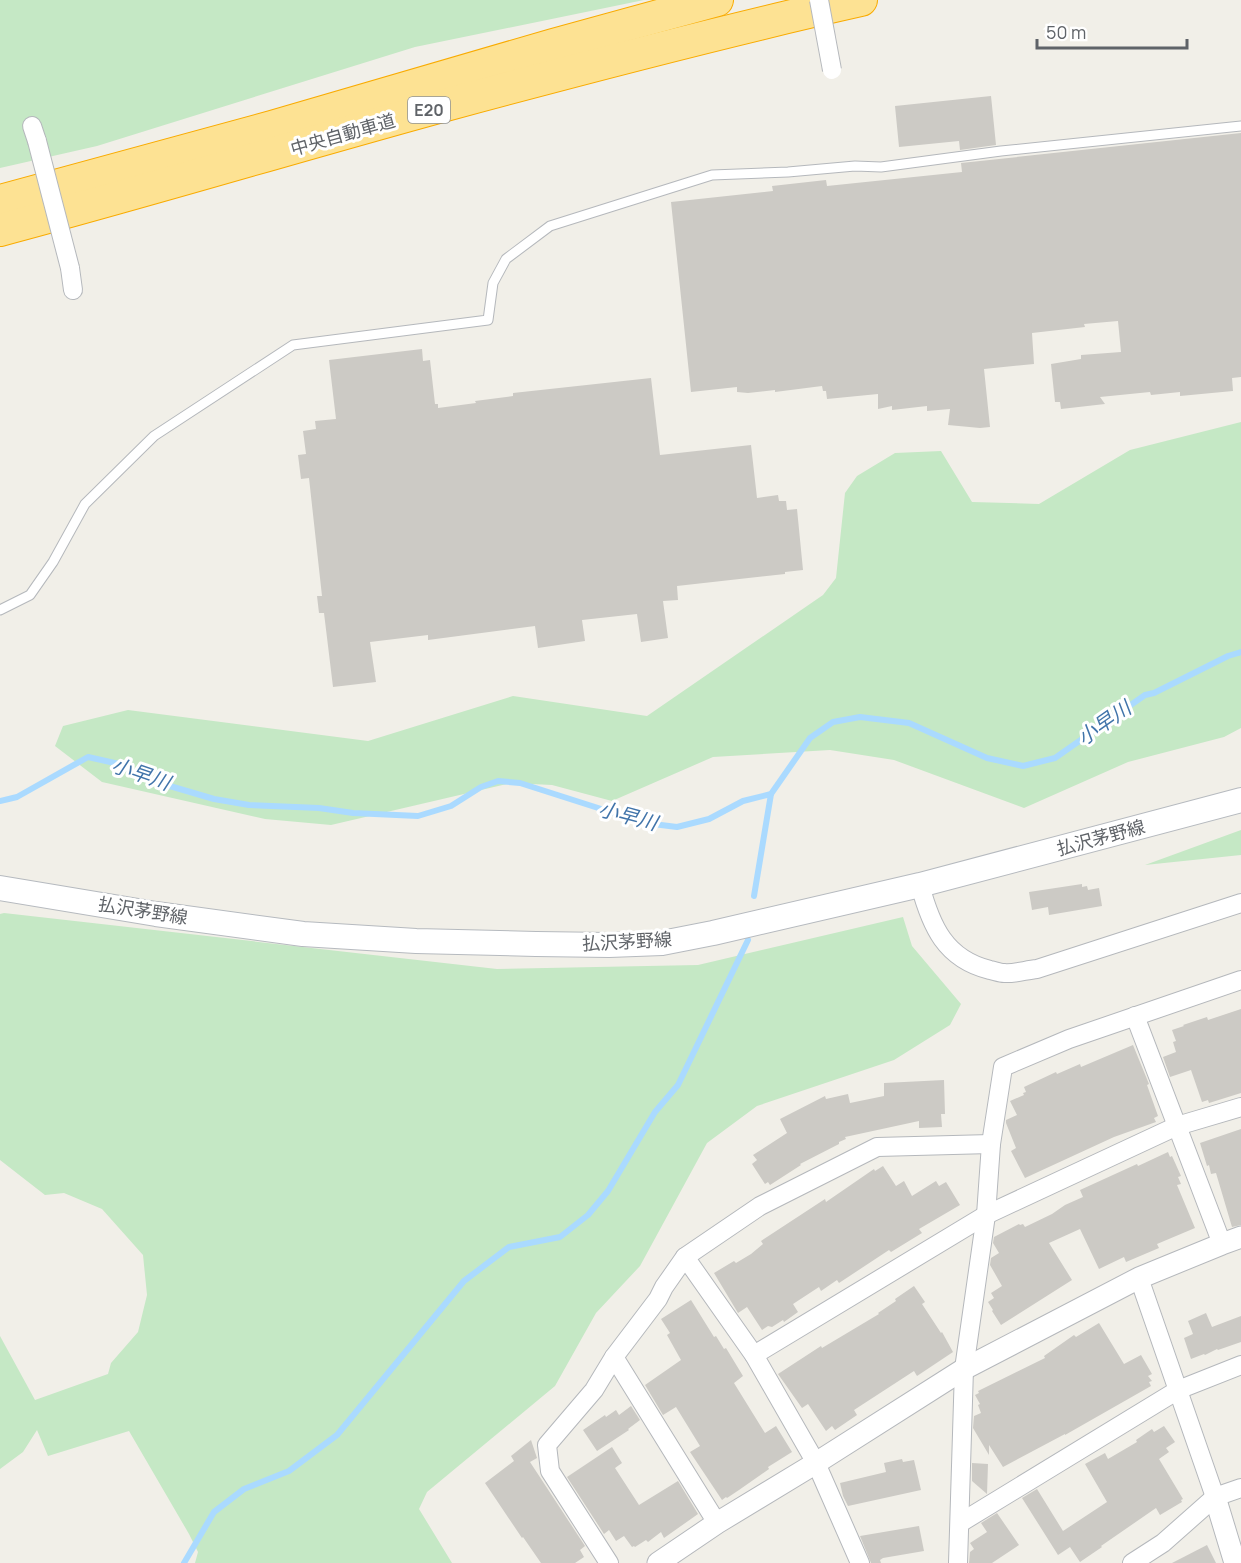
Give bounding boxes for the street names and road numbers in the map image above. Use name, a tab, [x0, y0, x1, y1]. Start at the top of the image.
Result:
road number: E20	[408, 97, 450, 123]
street label: 中央自動車道	[288, 108, 398, 160]
street label: 払沢茅野線	[1054, 814, 1147, 860]
street label: 払沢茅野線	[97, 891, 189, 929]
street label: 払沢茅野線	[581, 927, 673, 955]

